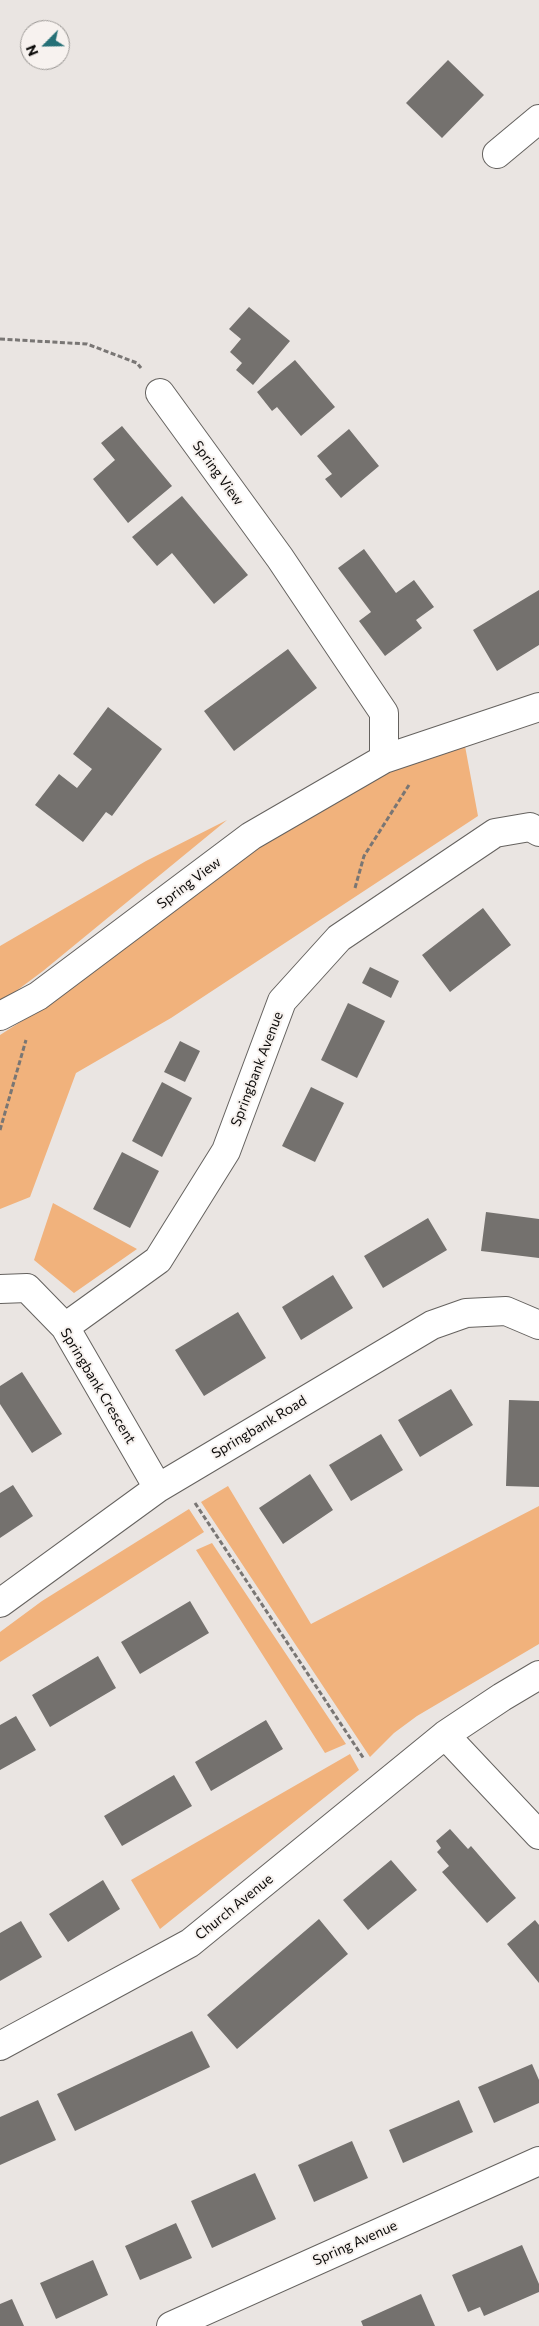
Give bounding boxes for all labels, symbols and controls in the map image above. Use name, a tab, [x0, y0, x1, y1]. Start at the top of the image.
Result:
north arrow	[20, 20, 70, 70]
text: N	[22, 43, 42, 59]
street label: Spring View	[189, 437, 247, 509]
street label: Spring View	[154, 854, 224, 912]
street label: Springbank Avenue	[227, 1009, 287, 1129]
street label: Springbank Crescent	[57, 1325, 139, 1447]
street label: Springbank Road	[208, 1392, 310, 1462]
street label: Church Avenue	[192, 1871, 276, 1943]
street label: Spring Avenue	[310, 2217, 400, 2269]

